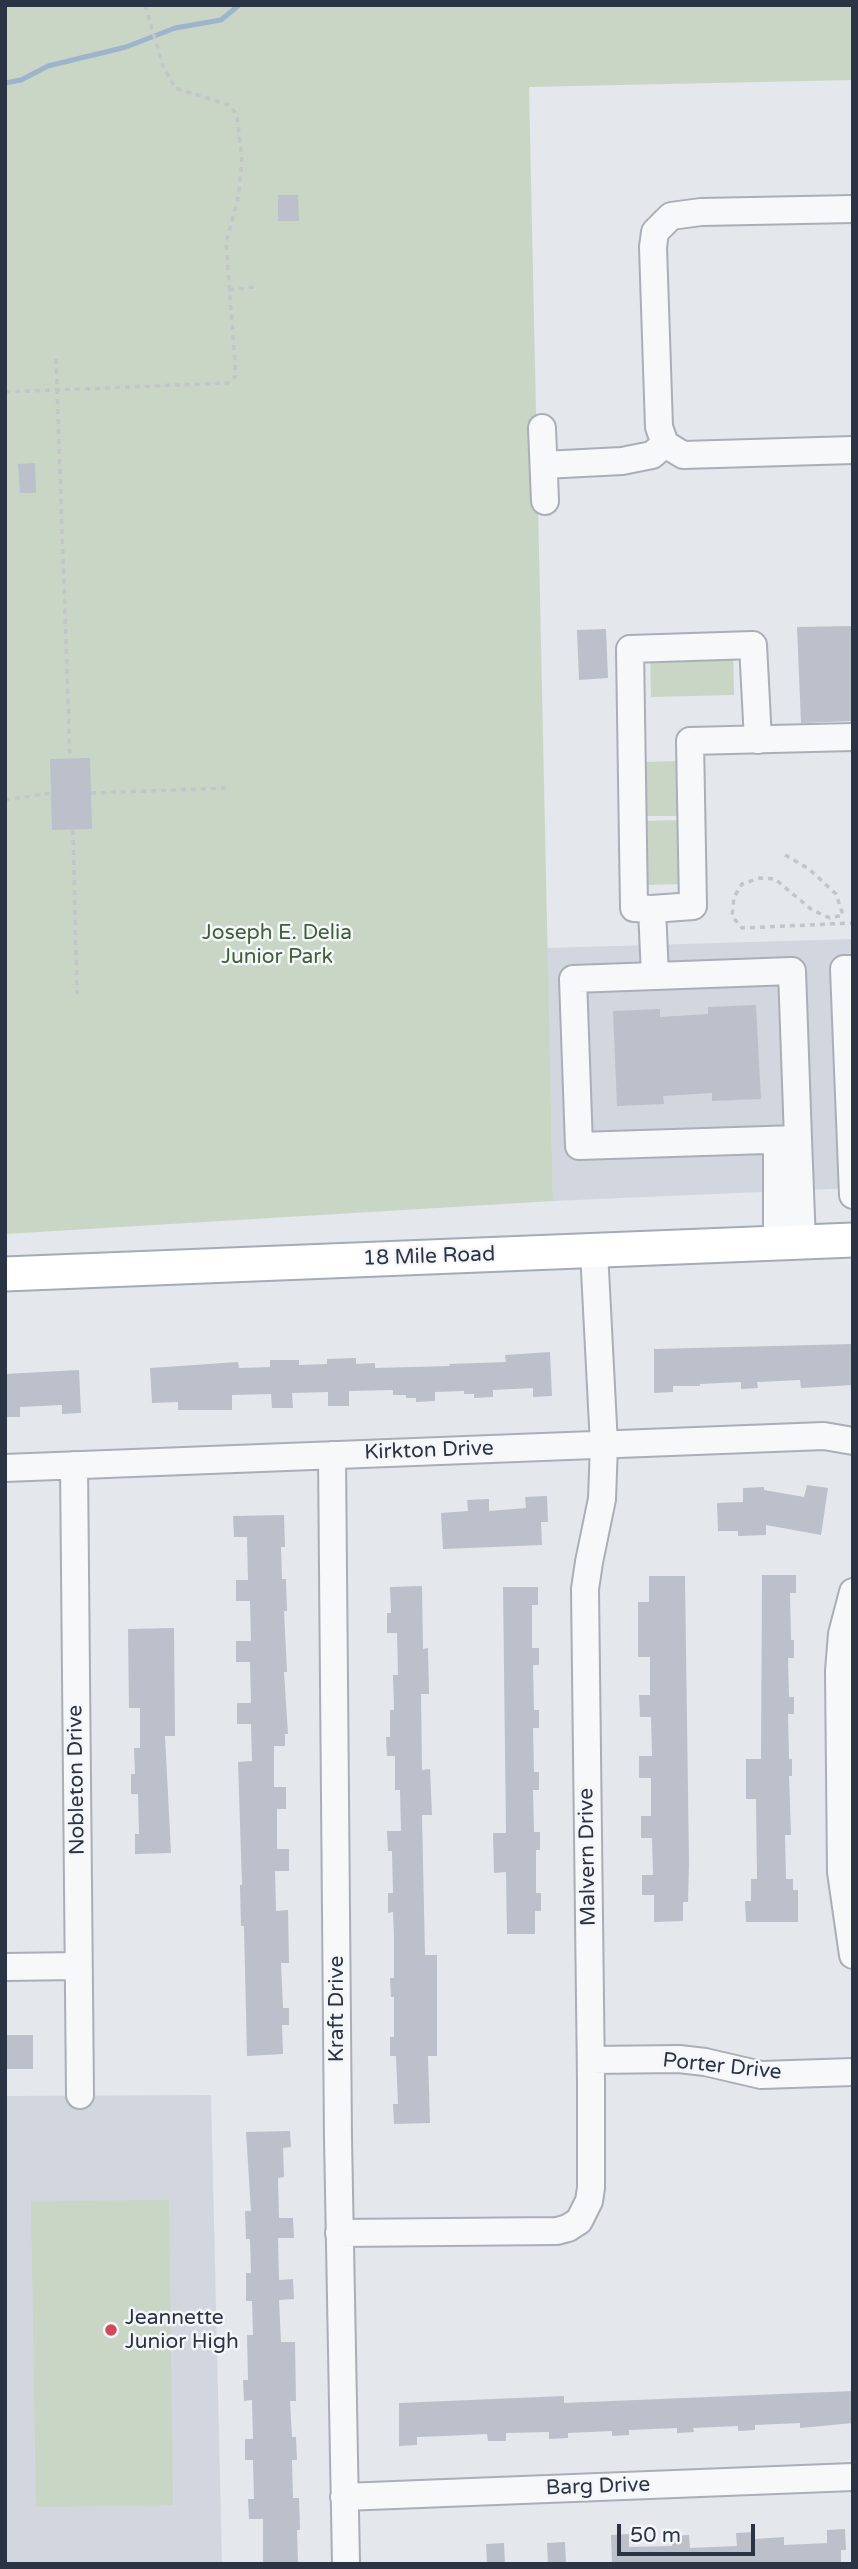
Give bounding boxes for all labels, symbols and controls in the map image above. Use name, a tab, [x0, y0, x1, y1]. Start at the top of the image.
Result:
park label: Joseph E. Delia Junior Park	[202, 920, 352, 970]
street label: 18 Mile Road	[362, 1242, 496, 1272]
street label: Kirkton Drive	[364, 1436, 494, 1466]
street label: Nobleton Drive	[63, 1705, 91, 1855]
street label: Malvern Drive	[574, 1788, 602, 1926]
street label: Kraft Drive	[324, 1956, 350, 2062]
street label: Porter Drive	[661, 2048, 783, 2086]
place label: Jeannette Junior High	[125, 2305, 239, 2355]
marker: Jeannette Junior High	[103, 2322, 119, 2338]
street label: Barg Drive	[545, 2473, 651, 2501]
scale bar	[620, 2510, 758, 2554]
text: 50 m	[630, 2523, 681, 2548]

